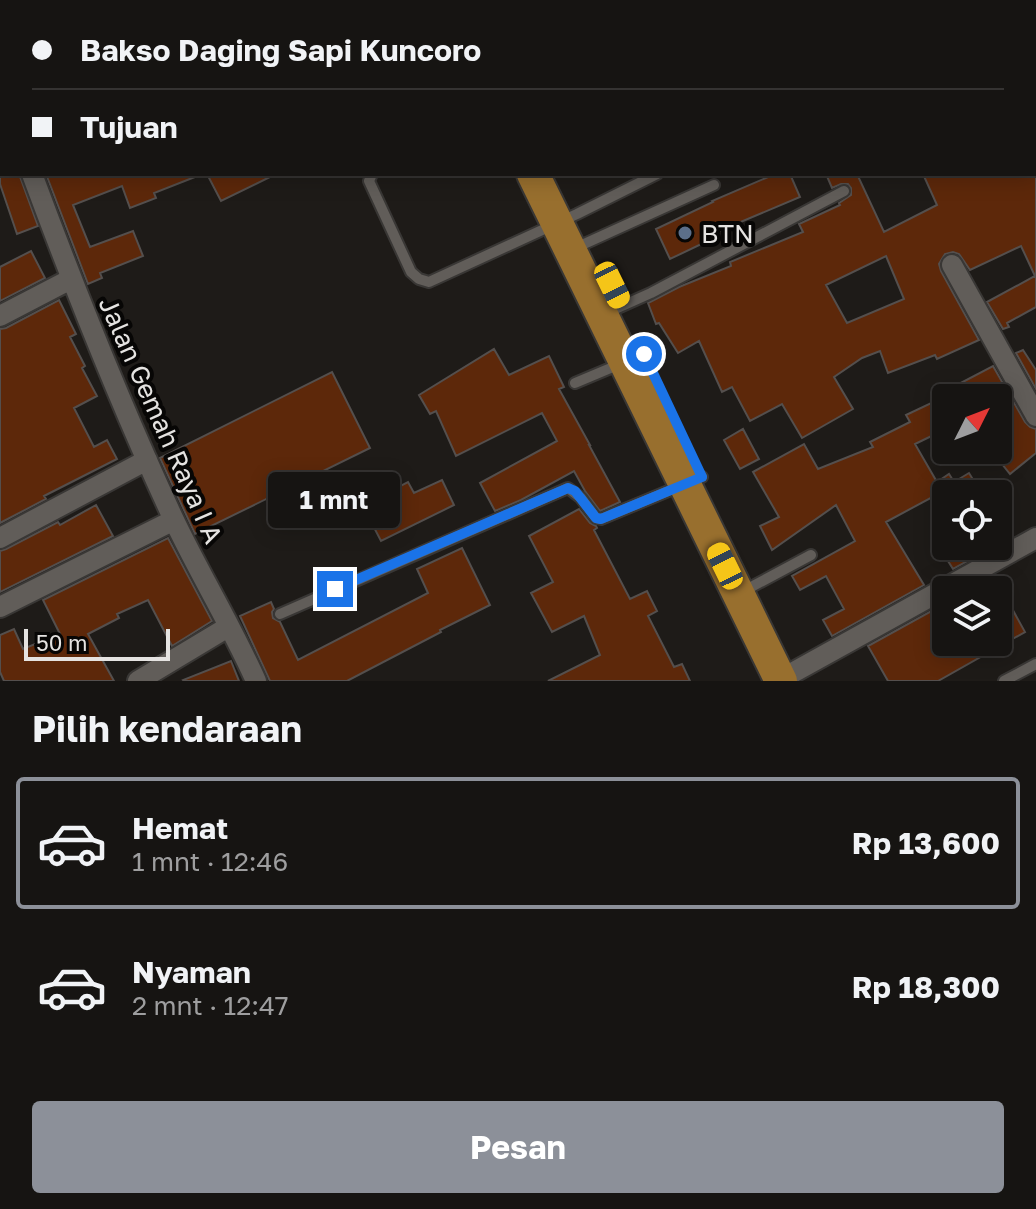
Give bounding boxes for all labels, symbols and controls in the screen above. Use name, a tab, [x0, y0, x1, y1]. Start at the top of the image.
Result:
text: Bakso Daging Sapi Kuncoro	[80, 32, 481, 68]
text: Tujuan	[80, 109, 178, 145]
place label: BTN	[701, 218, 754, 249]
marker: BTN	[676, 224, 694, 242]
car	[591, 258, 633, 312]
street label: Jalan Gemah Raya I A	[93, 292, 229, 548]
route start	[626, 336, 662, 372]
north arrow	[932, 384, 1012, 464]
map controls	[932, 384, 1012, 656]
callout: 1 mnt	[269, 473, 401, 529]
button: locate	[932, 480, 1012, 560]
text: 1 mnt	[300, 484, 368, 515]
car	[704, 539, 746, 593]
route end	[317, 571, 353, 607]
button: layers	[932, 576, 1012, 656]
scale bar	[24, 625, 170, 661]
text: 50 m	[36, 629, 87, 656]
text: Pilih kendaraan	[32, 707, 302, 750]
icon: car	[36, 807, 108, 879]
text: Hemat	[132, 810, 228, 846]
text: Rp 13,600	[852, 825, 1000, 861]
text: 1 mnt · 12:46	[132, 846, 288, 877]
icon: car	[36, 951, 108, 1023]
text: Nyaman	[132, 954, 251, 990]
text: Rp 18,300	[852, 969, 1000, 1005]
text: 2 mnt · 12:47	[132, 990, 289, 1021]
button: Pesan	[32, 1101, 1004, 1193]

